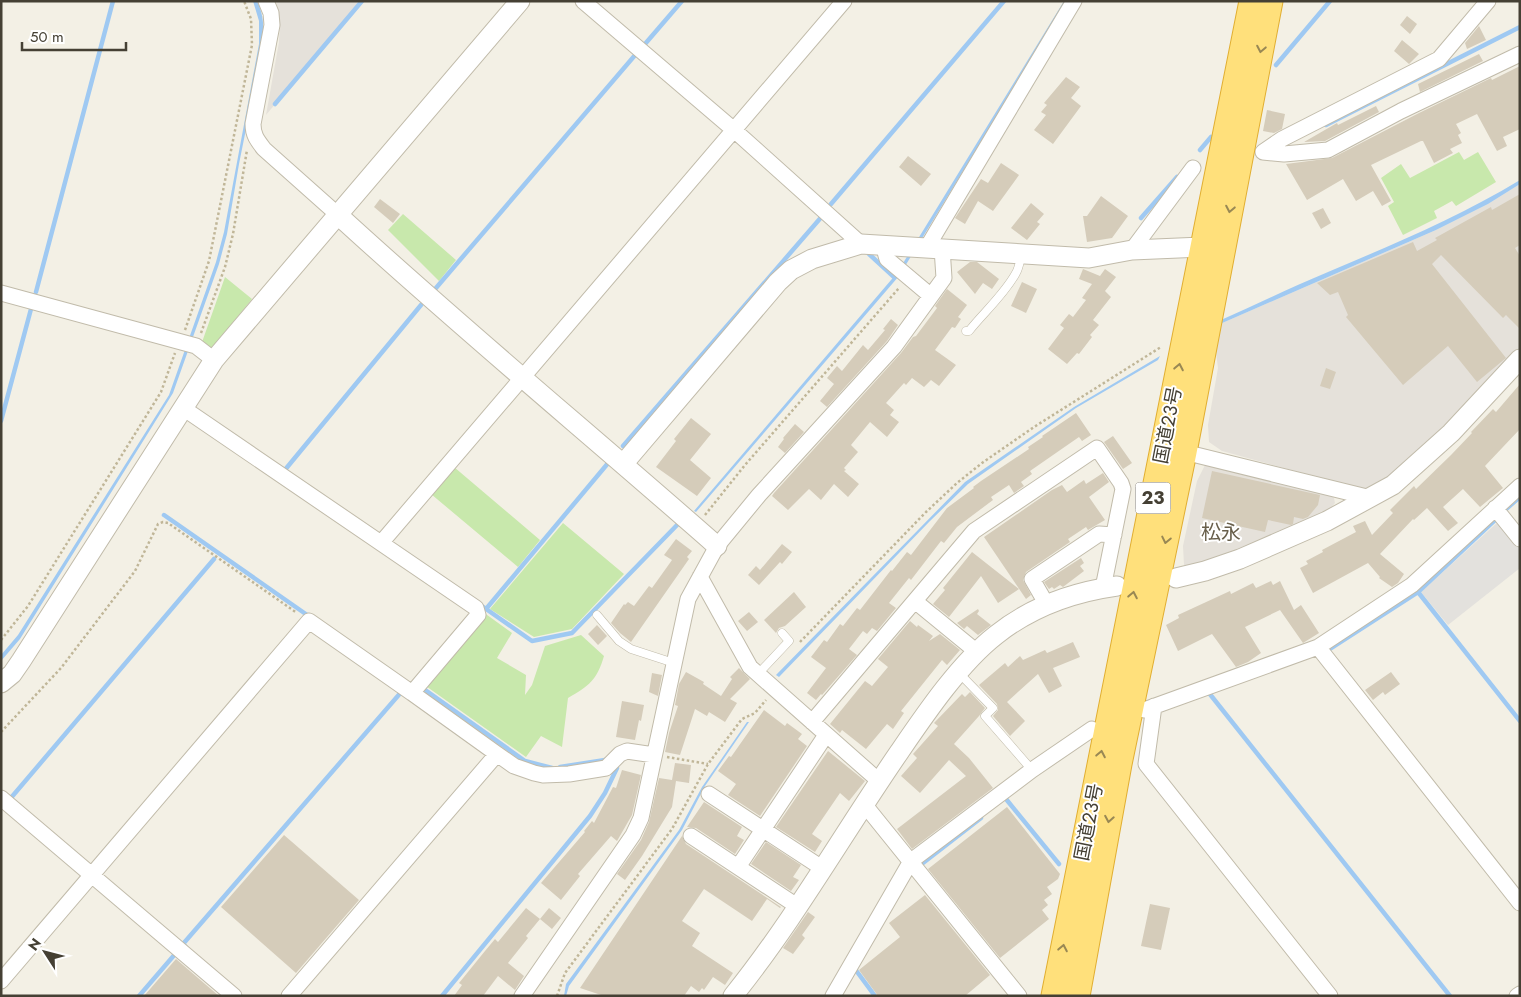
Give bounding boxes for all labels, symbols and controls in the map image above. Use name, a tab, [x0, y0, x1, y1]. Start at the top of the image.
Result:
scale bar	[22, 20, 126, 52]
text: 50 m	[30, 26, 64, 48]
one-way arrow	[1256, 45, 1266, 54]
one-way arrow	[1226, 204, 1236, 213]
one-way arrow	[1173, 362, 1183, 371]
street label: 国道23号	[1147, 384, 1188, 466]
road number: 23	[1136, 482, 1170, 514]
district label: 松永	[1201, 518, 1241, 547]
one-way arrow	[1161, 536, 1172, 545]
one-way arrow	[1127, 590, 1138, 599]
one-way arrow	[1095, 750, 1106, 758]
street label: 国道23号	[1068, 781, 1109, 863]
one-way arrow	[1104, 815, 1114, 824]
north arrow	[20, 927, 70, 977]
text: N	[23, 934, 46, 955]
one-way arrow	[1058, 943, 1068, 952]

